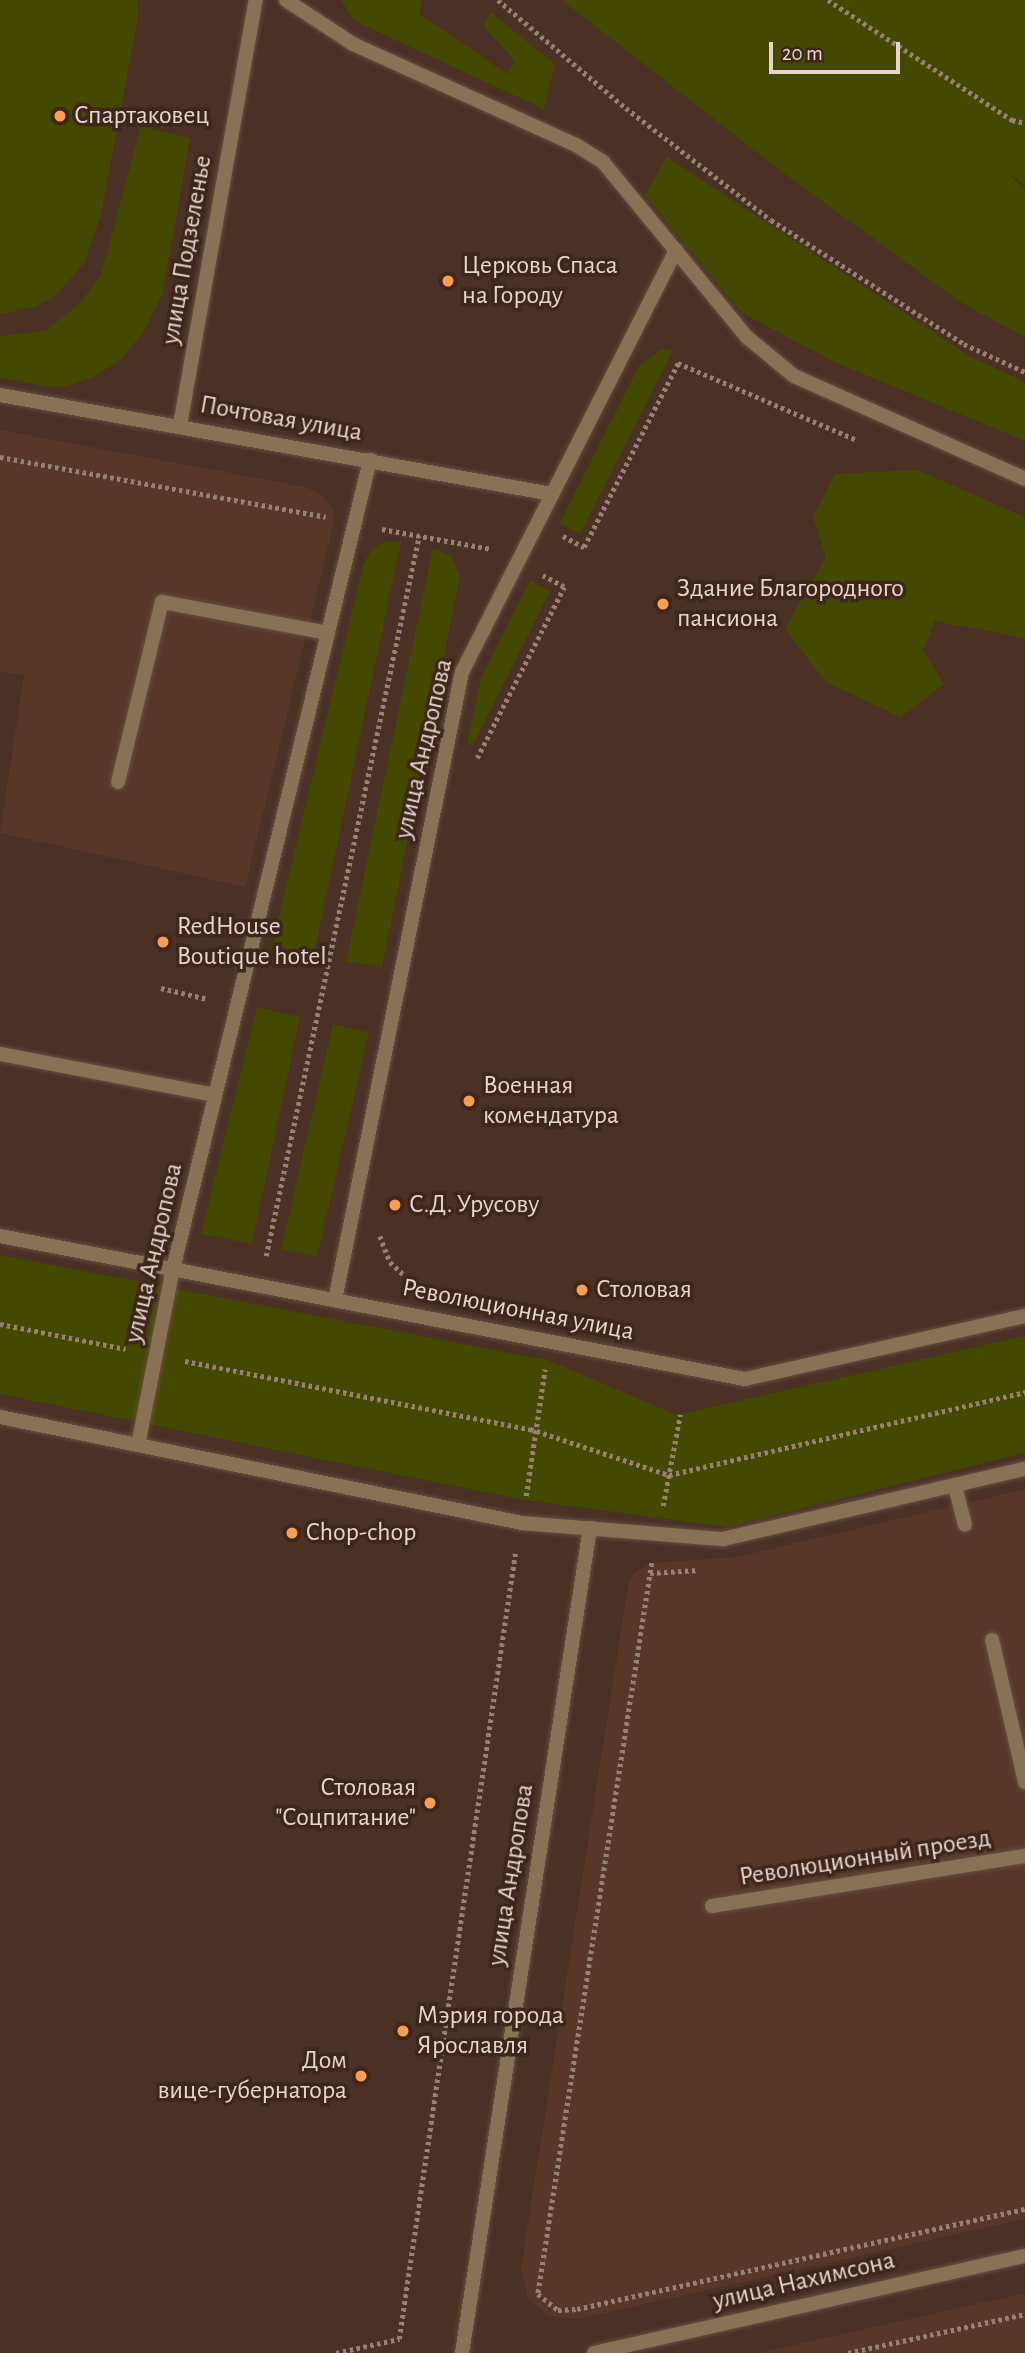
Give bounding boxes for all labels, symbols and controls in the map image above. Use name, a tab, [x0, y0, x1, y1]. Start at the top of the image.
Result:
scale bar	[773, 28, 904, 72]
text: 20 m	[782, 43, 823, 64]
place label: Спартаковец	[74, 100, 209, 132]
marker: Спартаковец	[52, 108, 68, 124]
street label: улица Подзеленье	[155, 153, 219, 347]
place label: Церковь Спаса на Городу	[462, 250, 618, 312]
marker: Церковь Спаса на Городу	[440, 273, 456, 289]
street label: Почтовая улица	[197, 389, 365, 449]
place label: Здание Благородного пансиона	[677, 573, 904, 634]
marker: Здание Благородного пансиона	[655, 596, 671, 612]
street label: улица Андропова	[388, 656, 460, 842]
place label: RedHouse Boutique hotel	[177, 911, 327, 972]
marker: RedHouse Boutique hotel	[155, 934, 171, 950]
place label: Военная комендатура	[483, 1070, 619, 1132]
marker: Военная комендатура	[461, 1093, 477, 1109]
street label: улица Андропова	[118, 1160, 190, 1346]
place label: С.Д. Урусову	[409, 1189, 539, 1221]
marker: С.Д. Урусову	[387, 1197, 403, 1213]
street label: Революционная улица	[399, 1272, 637, 1348]
place label: Столовая	[596, 1274, 692, 1306]
marker: Столовая	[574, 1282, 590, 1298]
place label: Chop-chop	[306, 1517, 417, 1549]
marker: Chop-chop	[284, 1525, 300, 1541]
place label: Столовая "Соцпитание"	[275, 1772, 416, 1834]
street label: улица Андропова	[481, 1782, 541, 1968]
marker: Столовая "Соцпитание"	[422, 1795, 438, 1811]
street label: Революционный проезд	[737, 1823, 993, 1893]
place label: Мэрия города Ярославля	[417, 2000, 564, 2062]
marker: Мэрия города Ярославля	[395, 2023, 411, 2039]
place label: Дом вице-губернатора	[158, 2045, 347, 2106]
marker: Дом вице-губернатора	[353, 2068, 369, 2084]
street label: улица Нахимсона	[710, 2245, 898, 2317]

